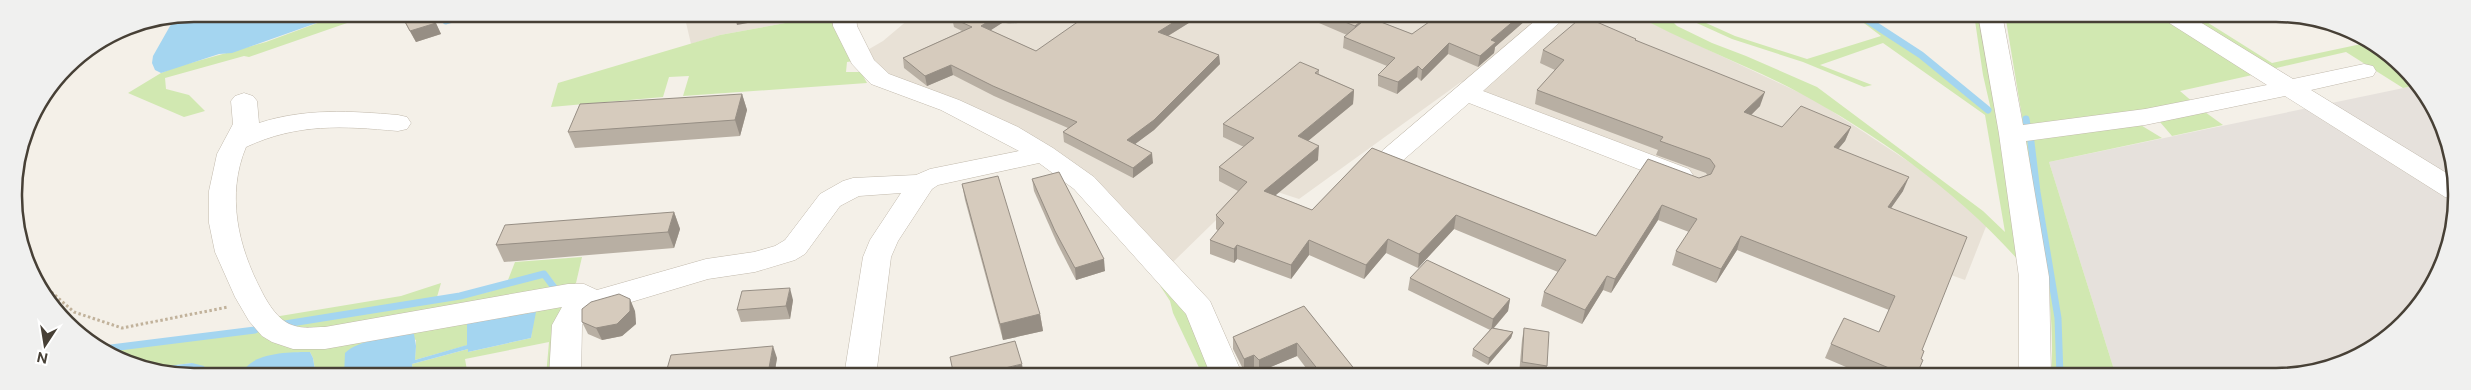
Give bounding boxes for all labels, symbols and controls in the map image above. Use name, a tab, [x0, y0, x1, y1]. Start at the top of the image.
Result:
north arrow	[20, 320, 70, 370]
text: N	[35, 349, 49, 367]

